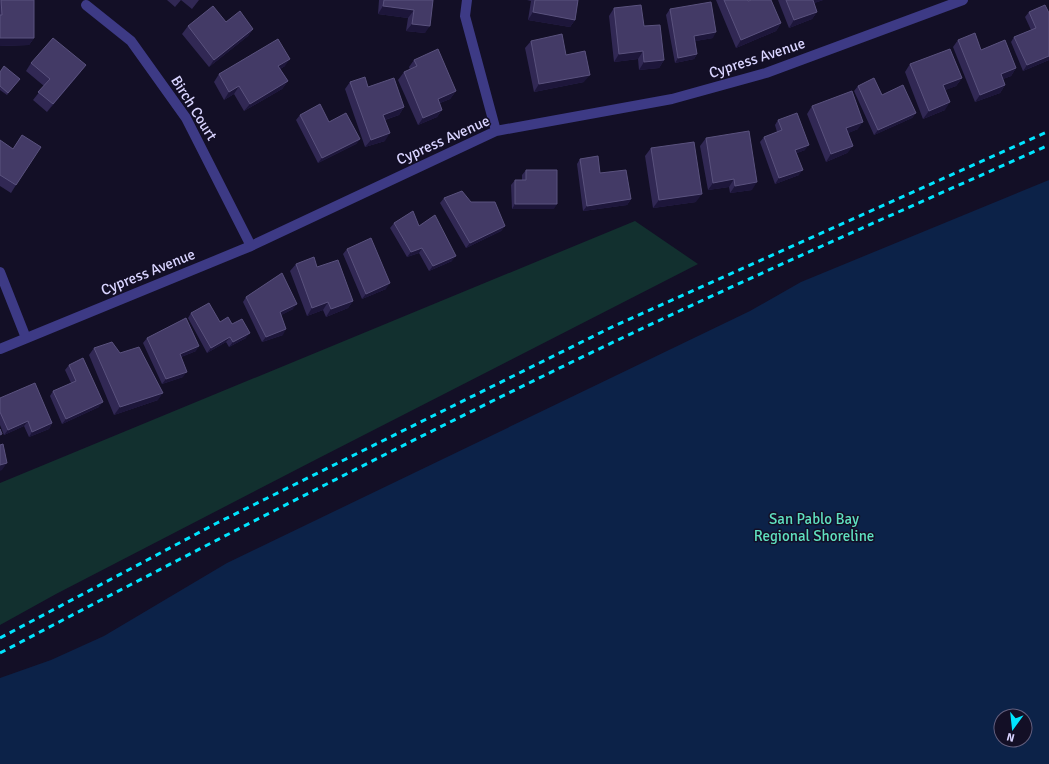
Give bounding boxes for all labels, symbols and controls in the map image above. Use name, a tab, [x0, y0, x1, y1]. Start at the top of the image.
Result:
street label: Cypress Avenue	[707, 34, 807, 82]
street label: Birch Court	[167, 72, 221, 144]
street label: Cypress Avenue	[394, 111, 492, 169]
street label: Cypress Avenue	[98, 245, 198, 299]
park label: San Pablo Bay Regional Shoreline	[754, 510, 874, 545]
north arrow	[993, 708, 1033, 748]
text: N	[1005, 730, 1016, 744]

